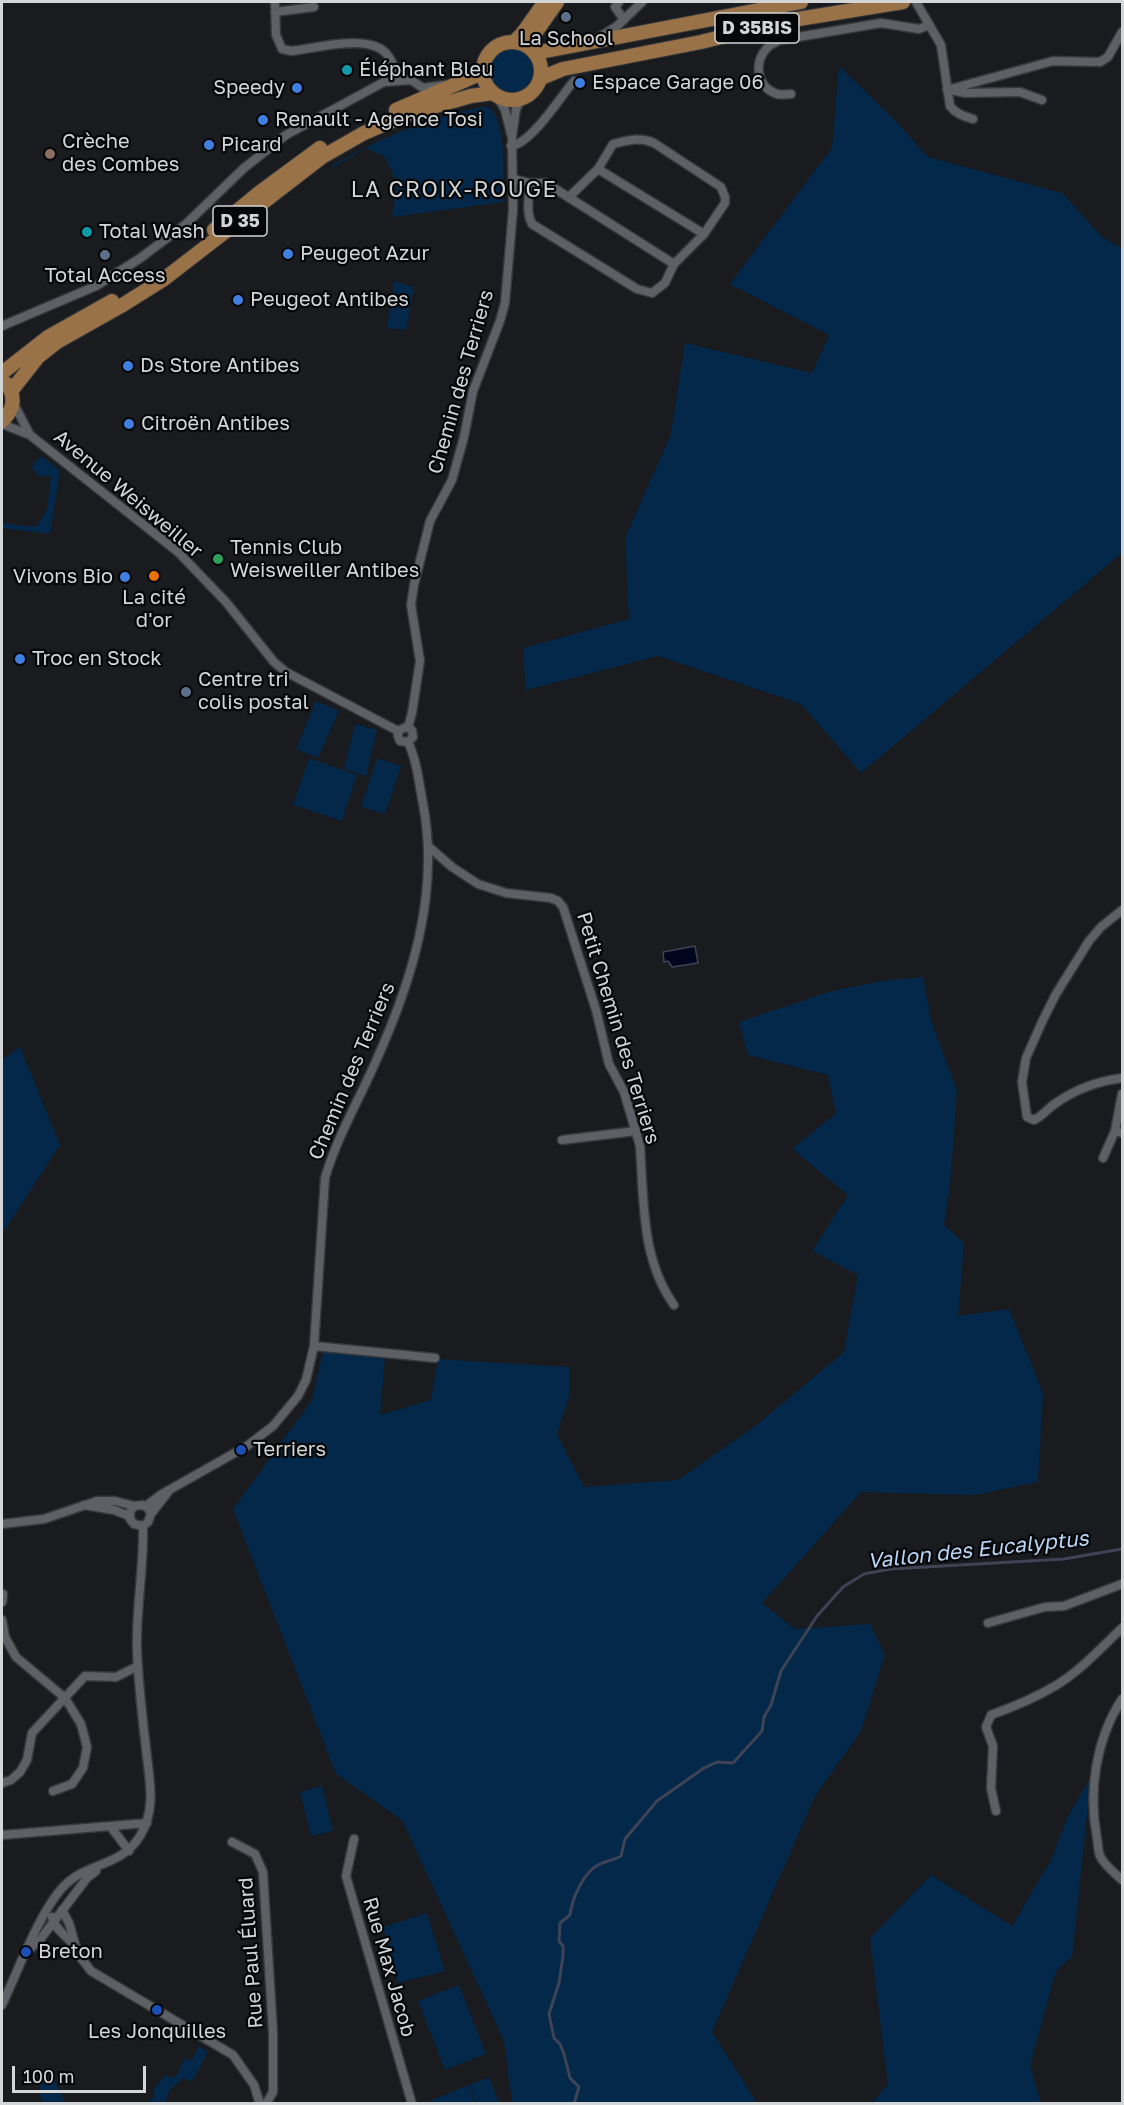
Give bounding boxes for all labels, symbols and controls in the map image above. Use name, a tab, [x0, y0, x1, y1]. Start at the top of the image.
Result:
marker: La School	[559, 10, 573, 24]
road number: D 35BIS	[715, 13, 799, 43]
place label: La School	[519, 27, 613, 51]
place label: Éléphant Bleu	[359, 58, 493, 82]
marker: Éléphant Bleu	[340, 63, 354, 77]
place label: Espace Garage 06	[592, 71, 764, 95]
place label: Speedy	[213, 76, 285, 100]
marker: Espace Garage 06	[573, 76, 587, 90]
marker: Speedy	[290, 81, 304, 95]
place label: Renault - Agence Tosi	[275, 108, 483, 132]
marker: Renault - Agence Tosi	[256, 113, 270, 127]
place label: Crèche des Combes	[62, 130, 179, 177]
place label: Picard	[221, 133, 282, 157]
marker: Picard	[202, 138, 216, 152]
marker: Crèche des Combes	[43, 147, 57, 161]
district label: LA CROIX-ROUGE	[351, 177, 557, 203]
road number: D 35	[213, 206, 267, 236]
place label: Total Wash	[99, 220, 205, 244]
marker: Total Wash	[80, 225, 94, 239]
place label: Peugeot Azur	[300, 242, 429, 266]
marker: Peugeot Azur	[281, 247, 295, 261]
marker: Total Access	[98, 248, 112, 262]
place label: Total Access	[44, 264, 166, 288]
street label: Chemin des Terriers	[423, 287, 499, 477]
place label: Peugeot Antibes	[250, 288, 409, 312]
marker: Peugeot Antibes	[231, 293, 245, 307]
place label: Ds Store Antibes	[140, 354, 300, 378]
marker: Ds Store Antibes	[121, 359, 135, 373]
place label: Citroën Antibes	[141, 412, 290, 436]
marker: Citroën Antibes	[122, 417, 136, 431]
street label: Avenue Weisweiller	[49, 425, 207, 563]
place label: Tennis Club Weisweiller Antibes	[230, 536, 419, 583]
marker: Tennis Club Weisweiller Antibes	[211, 552, 225, 566]
place label: Vivons Bio	[13, 565, 113, 589]
marker: La cité d'or	[147, 569, 161, 583]
marker: Vivons Bio	[118, 570, 132, 584]
place label: La cité d'or	[122, 586, 186, 633]
place label: Troc en Stock	[32, 647, 162, 671]
marker: Troc en Stock	[13, 652, 27, 666]
place label: Centre tri colis postal	[198, 668, 309, 715]
marker: Centre tri colis postal	[179, 685, 193, 699]
street label: Petit Chemin des Terriers	[571, 909, 665, 1147]
street label: Chemin des Terriers	[304, 979, 400, 1163]
place label: Terriers	[253, 1438, 326, 1462]
marker: Terriers	[234, 1443, 248, 1457]
water label: Vallon des Eucalyptus	[866, 1526, 1090, 1574]
street label: Rue Paul Éluard	[234, 1877, 268, 2029]
street label: Rue Max Jacob	[358, 1894, 420, 2040]
place label: Breton	[38, 1940, 103, 1964]
marker: Breton	[19, 1945, 33, 1959]
marker: Les Jonquilles	[150, 2003, 164, 2017]
place label: Les Jonquilles	[88, 2020, 226, 2044]
scale bar	[15, 2054, 148, 2092]
text: 100 m	[23, 2065, 74, 2087]

